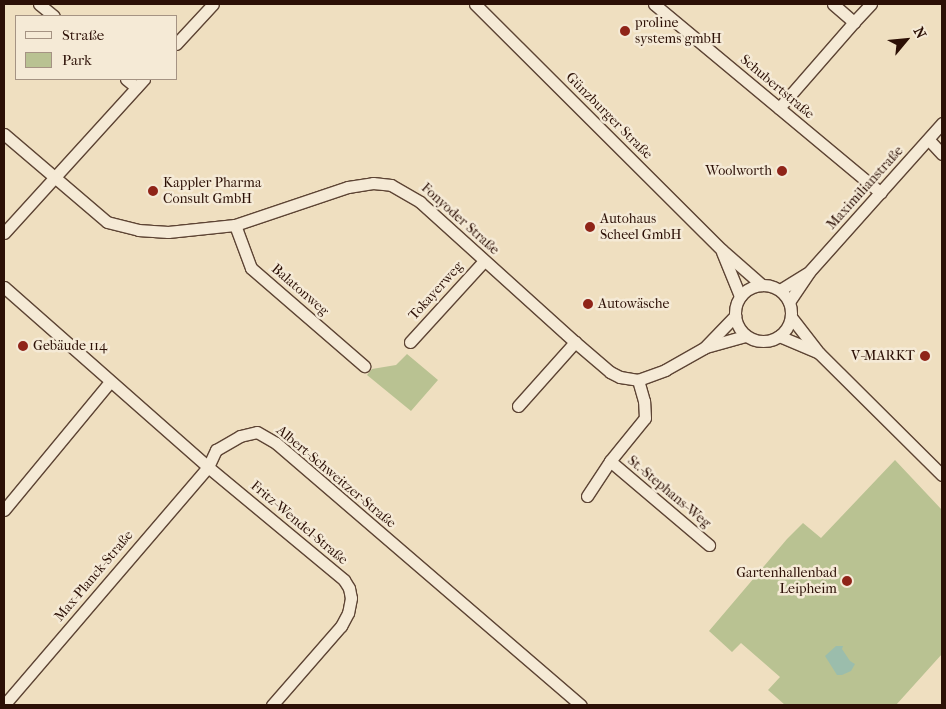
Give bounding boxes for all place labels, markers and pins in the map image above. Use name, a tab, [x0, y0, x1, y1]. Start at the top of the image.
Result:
place label: proline systems gmbH	[635, 15, 722, 48]
marker: proline systems gmbH	[619, 25, 631, 37]
place label: Woolworth	[705, 163, 772, 179]
marker: Woolworth	[776, 165, 788, 177]
place label: Kappler Pharma Consult GmbH	[163, 175, 261, 208]
marker: Kappler Pharma Consult GmbH	[147, 185, 159, 197]
place label: Autohaus Scheel GmbH	[600, 211, 682, 243]
marker: Autohaus Scheel GmbH	[584, 221, 596, 233]
place label: Autowäsche	[598, 296, 669, 312]
marker: Autowäsche	[582, 298, 594, 310]
place label: Gebäude 114	[33, 338, 107, 354]
marker: Gebäude 114	[17, 340, 29, 352]
place label: V-MARKT	[851, 348, 915, 364]
marker: V-MARKT	[919, 350, 931, 362]
place label: Gartenhallenbad Leipheim	[736, 565, 837, 598]
marker: Gartenhallenbad Leipheim	[841, 575, 853, 587]

